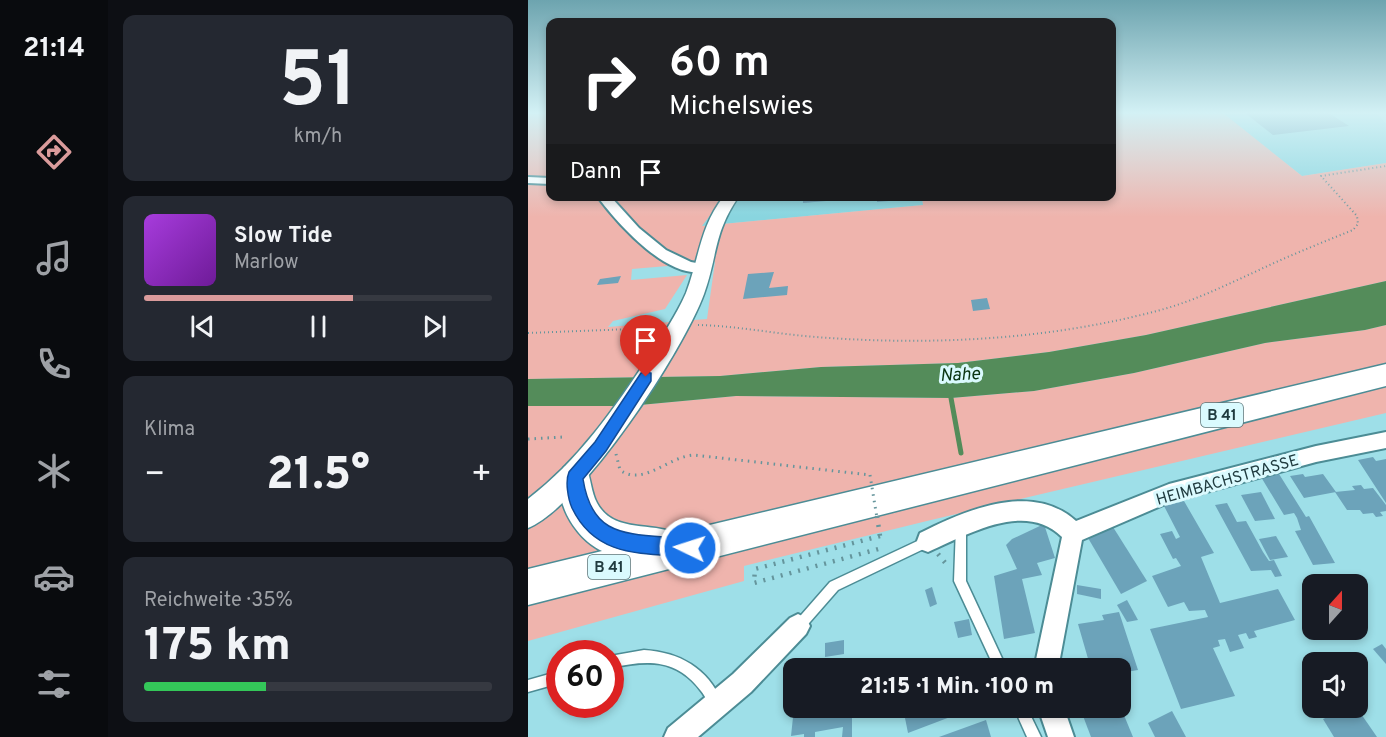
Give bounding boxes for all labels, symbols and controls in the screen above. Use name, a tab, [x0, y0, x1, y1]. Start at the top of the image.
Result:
text: 21:14	[23, 32, 85, 66]
text: 51	[279, 35, 357, 134]
text: 60 m	[669, 38, 770, 91]
icon: right	[570, 42, 648, 120]
text: Michelswies	[669, 90, 814, 124]
text: km/h	[294, 124, 342, 150]
icon: directions	[33, 131, 75, 173]
icon: arrive	[634, 156, 667, 189]
text: Dann	[570, 159, 622, 186]
text: Slow Tide	[234, 223, 333, 250]
icon: music	[33, 237, 75, 279]
text: Marlow	[234, 250, 298, 276]
icon: previous	[186, 310, 219, 343]
icon: pause	[302, 310, 335, 343]
icon: next	[418, 310, 451, 343]
pin	[620, 315, 671, 377]
icon: arrive	[629, 324, 662, 357]
icon: phone	[33, 343, 75, 385]
water label: Nahe	[939, 363, 981, 388]
road number: B 41	[1201, 403, 1243, 427]
text: Klima	[144, 417, 195, 443]
text: 21.5°	[266, 448, 370, 505]
icon: climate	[33, 450, 75, 492]
street label: HEIMBACHSTRASSE	[1154, 451, 1301, 511]
text: −	[144, 455, 165, 497]
text: +	[471, 455, 492, 497]
position arrow	[658, 516, 722, 580]
road number: B 41	[588, 555, 630, 579]
icon: car	[33, 556, 75, 598]
north arrow	[1302, 574, 1368, 640]
map controls	[1302, 574, 1368, 718]
text: Reichweite · 35%	[144, 588, 293, 614]
text: 175 km	[144, 619, 291, 676]
speed limit sign: 60	[546, 640, 624, 718]
button: sound	[1302, 652, 1368, 718]
icon: filters	[33, 663, 75, 705]
text: 21:15 · 1 Min. · 100 m	[860, 674, 1054, 701]

